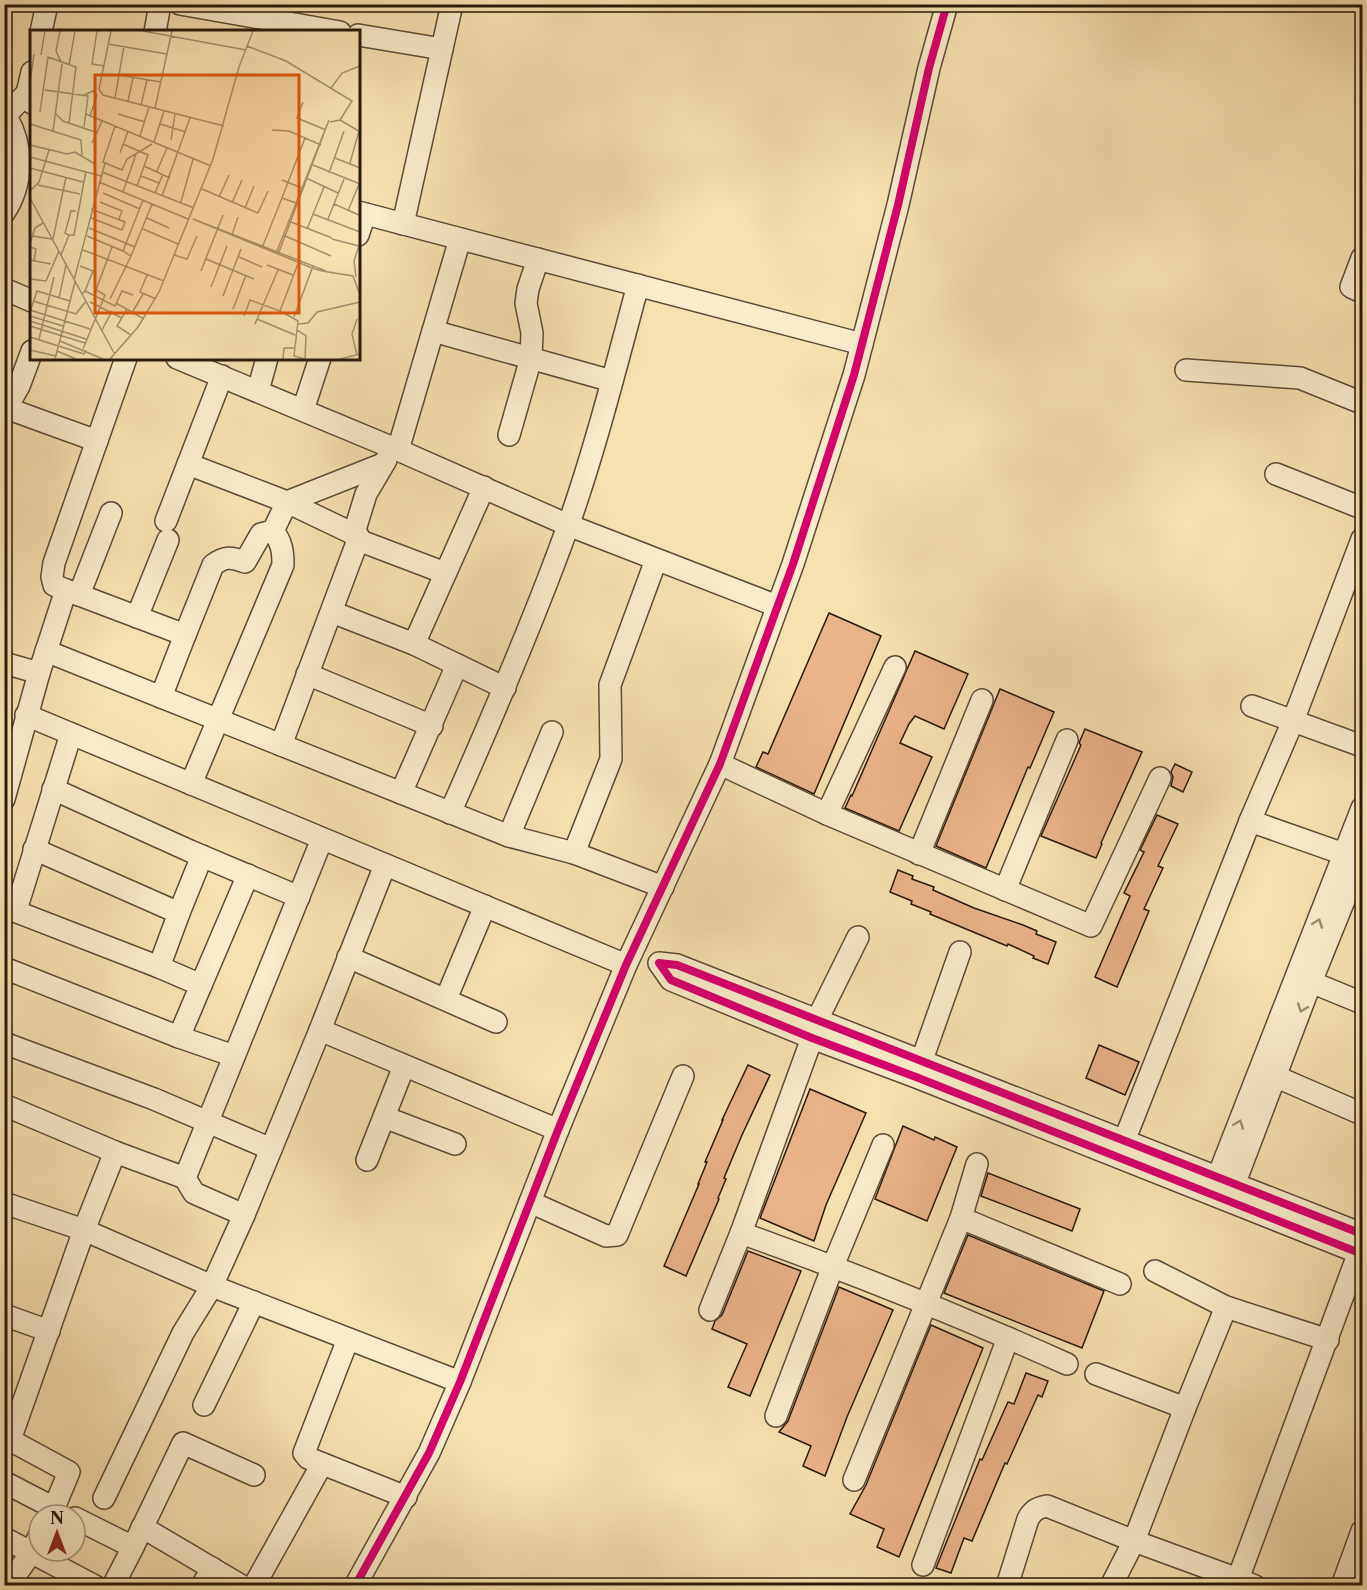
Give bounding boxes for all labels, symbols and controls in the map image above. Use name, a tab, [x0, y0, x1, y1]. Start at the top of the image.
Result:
inset map	[30, 30, 360, 360]
one-way arrow	[1310, 919, 1323, 929]
one-way arrow	[1296, 1002, 1309, 1013]
one-way arrow	[1231, 1120, 1244, 1130]
north arrow	[27, 1503, 87, 1563]
text: N	[50, 1508, 64, 1528]

